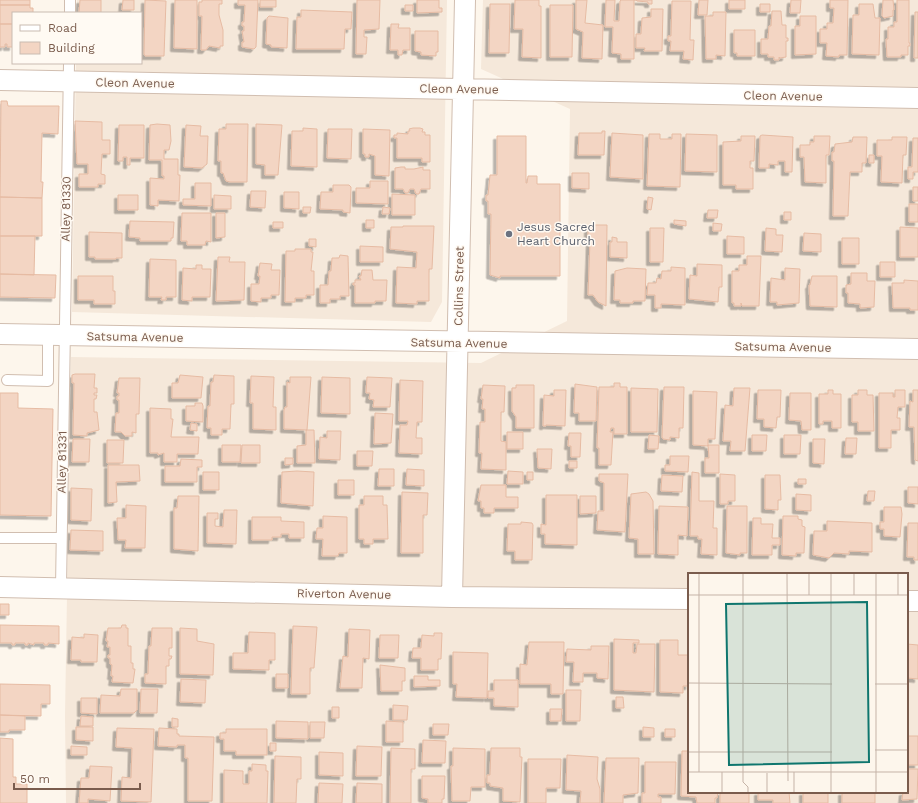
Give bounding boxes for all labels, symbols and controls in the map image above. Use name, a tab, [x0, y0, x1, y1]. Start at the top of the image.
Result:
legend	[12, 12, 142, 64]
text: Road	[48, 21, 77, 35]
text: Building	[48, 41, 95, 55]
street label: Cleon Avenue	[95, 75, 175, 91]
street label: Cleon Avenue	[419, 81, 499, 97]
street label: Cleon Avenue	[743, 88, 823, 104]
street label: Alley 81330	[58, 176, 74, 242]
place label: Jesus Sacred Heart Church	[517, 220, 595, 248]
marker: Jesus Sacred Heart Church	[504, 229, 514, 239]
street label: Collins Street	[451, 246, 467, 326]
street label: Satsuma Avenue	[86, 329, 184, 345]
street label: Satsuma Avenue	[410, 335, 508, 351]
street label: Satsuma Avenue	[734, 339, 832, 355]
street label: Alley 81331	[54, 431, 70, 493]
inset map	[688, 573, 908, 793]
street label: Riverton Avenue	[297, 586, 391, 602]
scale bar	[14, 765, 140, 791]
text: 50 m	[20, 772, 50, 786]

